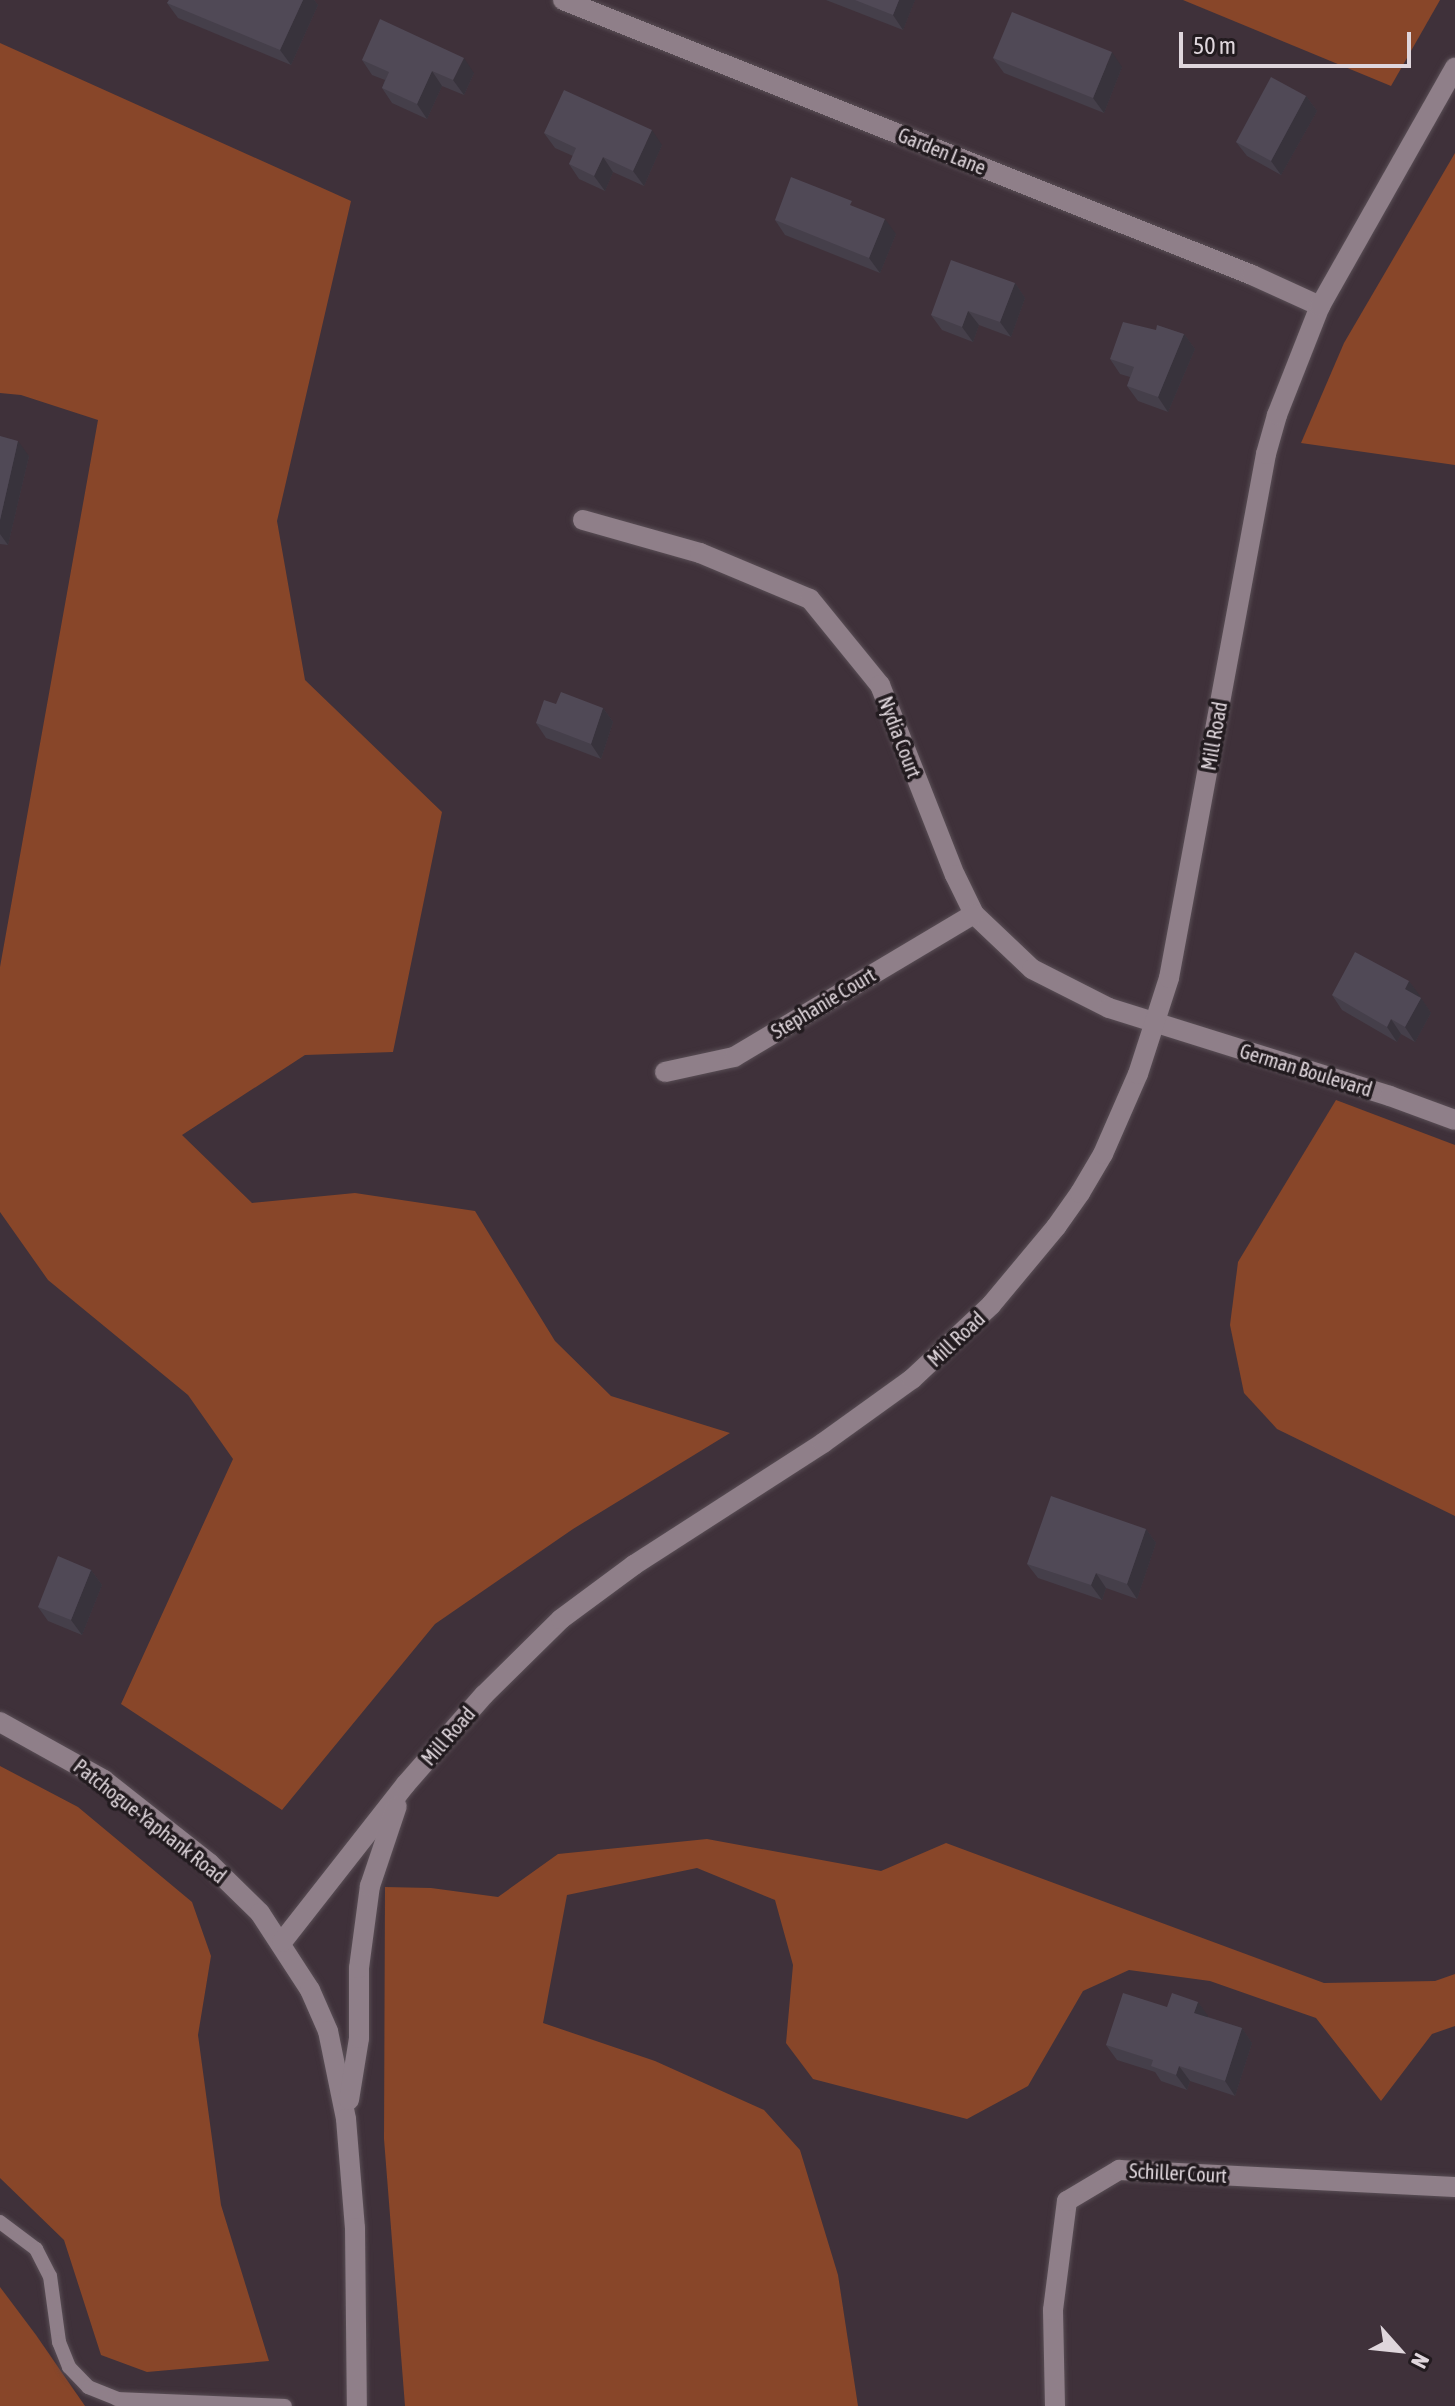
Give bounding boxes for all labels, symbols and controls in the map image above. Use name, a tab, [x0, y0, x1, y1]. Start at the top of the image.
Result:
scale bar	[1183, 16, 1415, 66]
text: 50 m	[1193, 32, 1236, 59]
street label: Garden Lane	[895, 123, 989, 179]
street label: Nydia Court	[873, 693, 927, 781]
street label: Mill Road	[1196, 700, 1232, 772]
street label: Stephanie Court	[767, 963, 879, 1043]
street label: German Boulevard	[1237, 1039, 1375, 1101]
street label: Mill Road	[922, 1307, 990, 1371]
street label: Mill Road	[416, 1702, 480, 1770]
street label: Patchogue-Yaphank Road	[69, 1754, 231, 1888]
street label: Schiller Court	[1129, 2158, 1227, 2188]
north arrow	[1359, 2310, 1439, 2390]
text: N	[1406, 2349, 1435, 2373]

